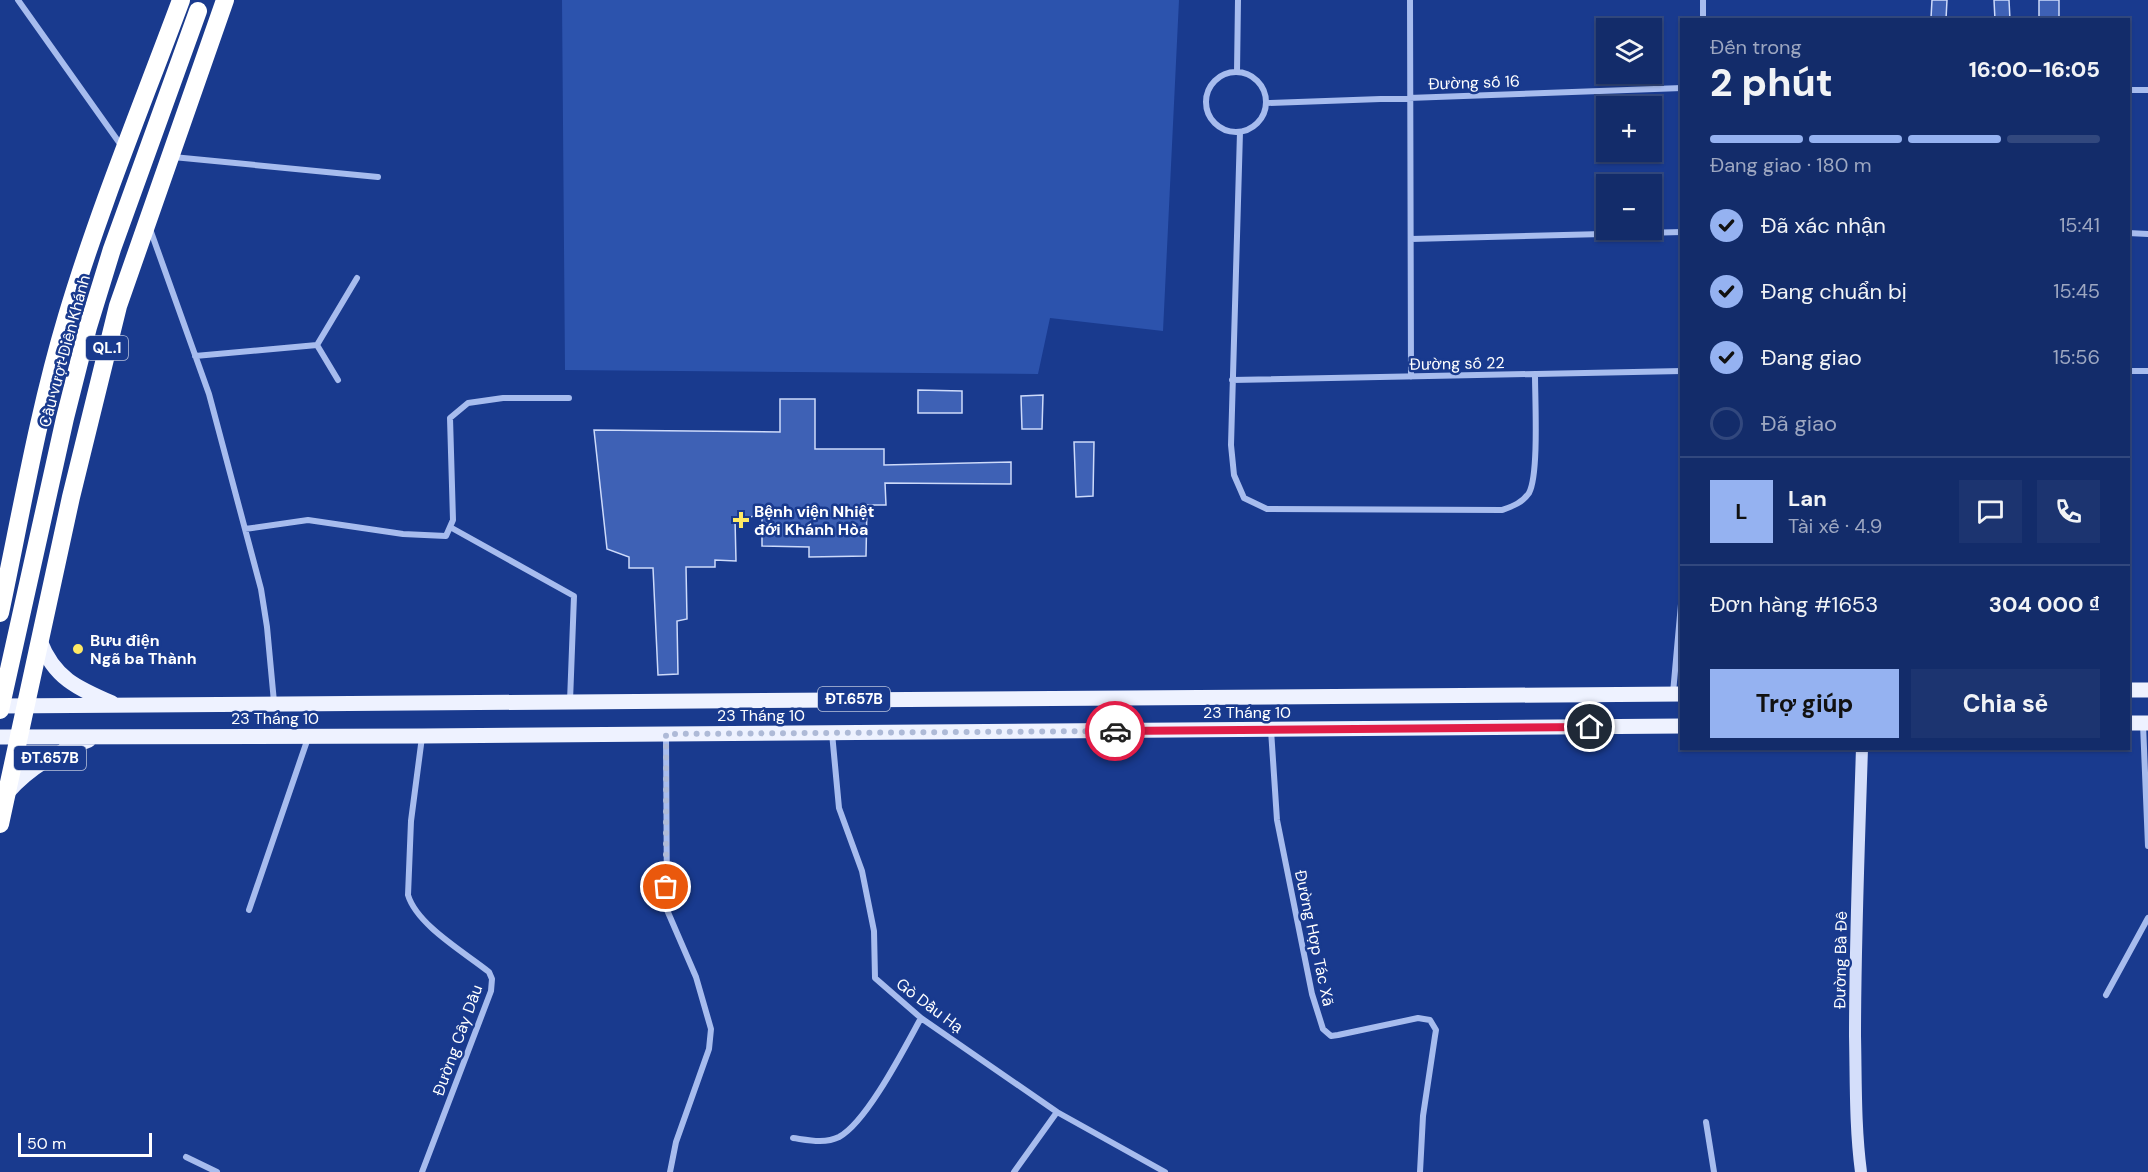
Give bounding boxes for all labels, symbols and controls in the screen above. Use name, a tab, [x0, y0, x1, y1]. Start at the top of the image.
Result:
map controls	[1596, 18, 1662, 240]
button: layers	[1596, 18, 1662, 84]
text: Đến trong	[1710, 34, 1802, 60]
text: 16:00–16:05	[1969, 55, 2100, 84]
text: 2 phút	[1710, 57, 1833, 108]
street label: Đường số 16	[1428, 70, 1520, 95]
button: +	[1596, 96, 1662, 162]
text: Đang giao · 180 m	[1710, 152, 1872, 178]
button: −	[1596, 174, 1662, 240]
icon: check	[1710, 209, 1743, 242]
text: Đã xác nhận	[1761, 211, 1886, 240]
text: 15:41	[2059, 212, 2100, 238]
street label: Cầu vượt Diên Khánh	[34, 273, 95, 430]
icon: check	[1710, 275, 1743, 308]
text: Đang chuẩn bị	[1761, 277, 1907, 306]
text: 15:45	[2053, 278, 2100, 304]
road number: QL.1	[86, 336, 128, 360]
icon: check	[1710, 341, 1743, 374]
text: Đang giao	[1761, 343, 1862, 372]
text: 15:56	[2053, 344, 2100, 370]
street label: Đường số 22	[1409, 352, 1505, 375]
text: Đã giao	[1761, 409, 1837, 438]
button: chat	[1959, 480, 2022, 543]
button: phone	[2037, 480, 2100, 543]
text: Lan	[1788, 484, 1827, 513]
text: L	[1735, 497, 1748, 526]
place label: Bệnh viện Nhiệt đới Khánh Hòa	[754, 501, 874, 540]
marker: Bệnh viện Nhiệt đới Khánh Hòa	[732, 511, 750, 529]
text: Tài xế · 4.9	[1788, 513, 1882, 539]
text: Đơn hàng #1653	[1710, 590, 1878, 619]
text: 304 000 ₫	[1989, 590, 2100, 619]
place label: Bưu điện Ngã ba Thành	[90, 630, 197, 669]
marker: Bưu điện Ngã ba Thành	[71, 642, 85, 656]
button: Trợ giúp	[1710, 669, 1899, 738]
button: Chia sẻ	[1911, 669, 2100, 738]
road number: ĐT.657B	[818, 687, 890, 711]
courier	[1085, 701, 1145, 761]
pin	[1564, 701, 1615, 752]
street label: 23 Tháng 10	[1203, 702, 1291, 723]
street label: 23 Tháng 10	[717, 705, 805, 726]
street label: 23 Tháng 10	[231, 708, 319, 729]
icon: home	[1573, 710, 1606, 743]
icon: car	[1099, 715, 1132, 748]
road number: ĐT.657B	[14, 746, 86, 770]
pin	[640, 861, 691, 912]
street label: Đường Hợp Tác Xã	[1290, 868, 1339, 1008]
icon: bag	[649, 870, 682, 903]
street label: Đường Bà Đê	[1829, 911, 1852, 1009]
street label: Gò Dầu Hạ	[892, 973, 968, 1038]
street label: Đường Cây Dầu	[428, 982, 487, 1099]
scale bar	[18, 1130, 152, 1158]
text: 50 m	[27, 1133, 66, 1154]

